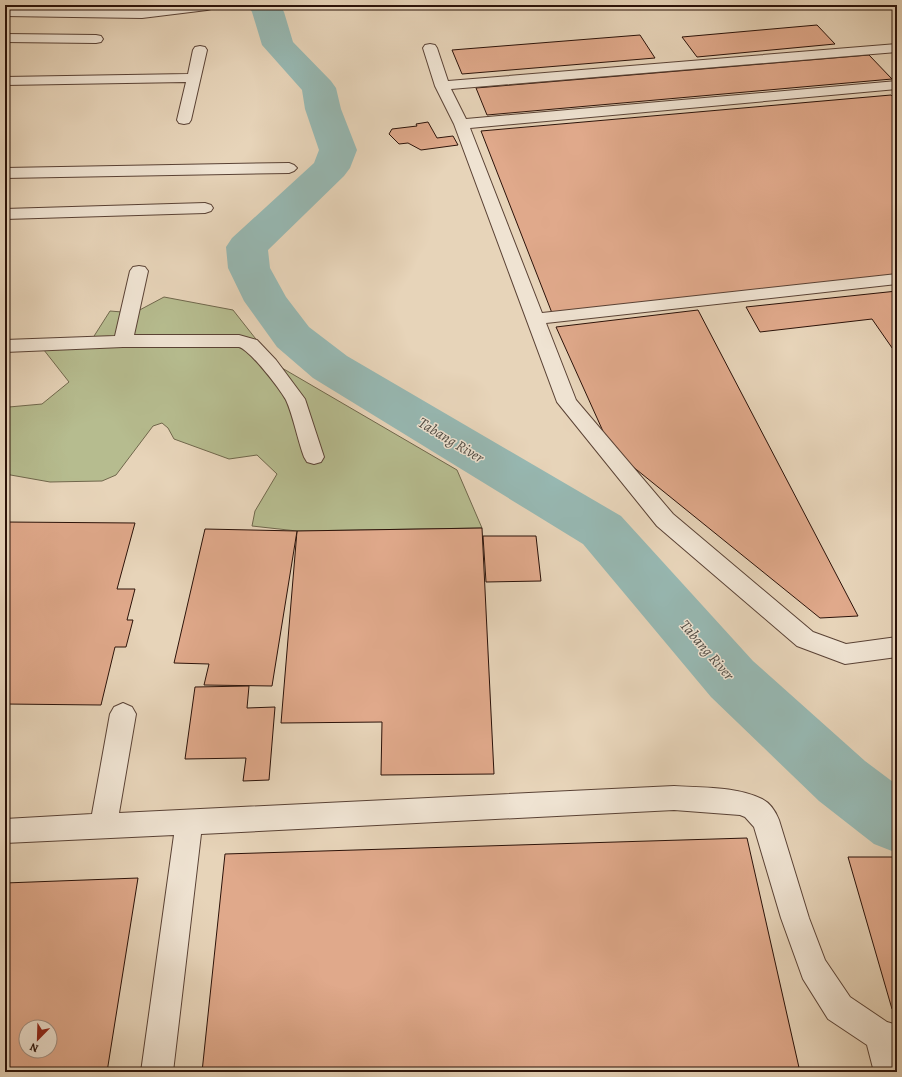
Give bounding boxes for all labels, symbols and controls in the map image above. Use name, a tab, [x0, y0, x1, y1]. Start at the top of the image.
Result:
water label: Tabang River	[414, 413, 488, 468]
water label: Tabang River	[675, 616, 739, 685]
north arrow	[18, 1019, 58, 1059]
text: N	[28, 1039, 41, 1056]

